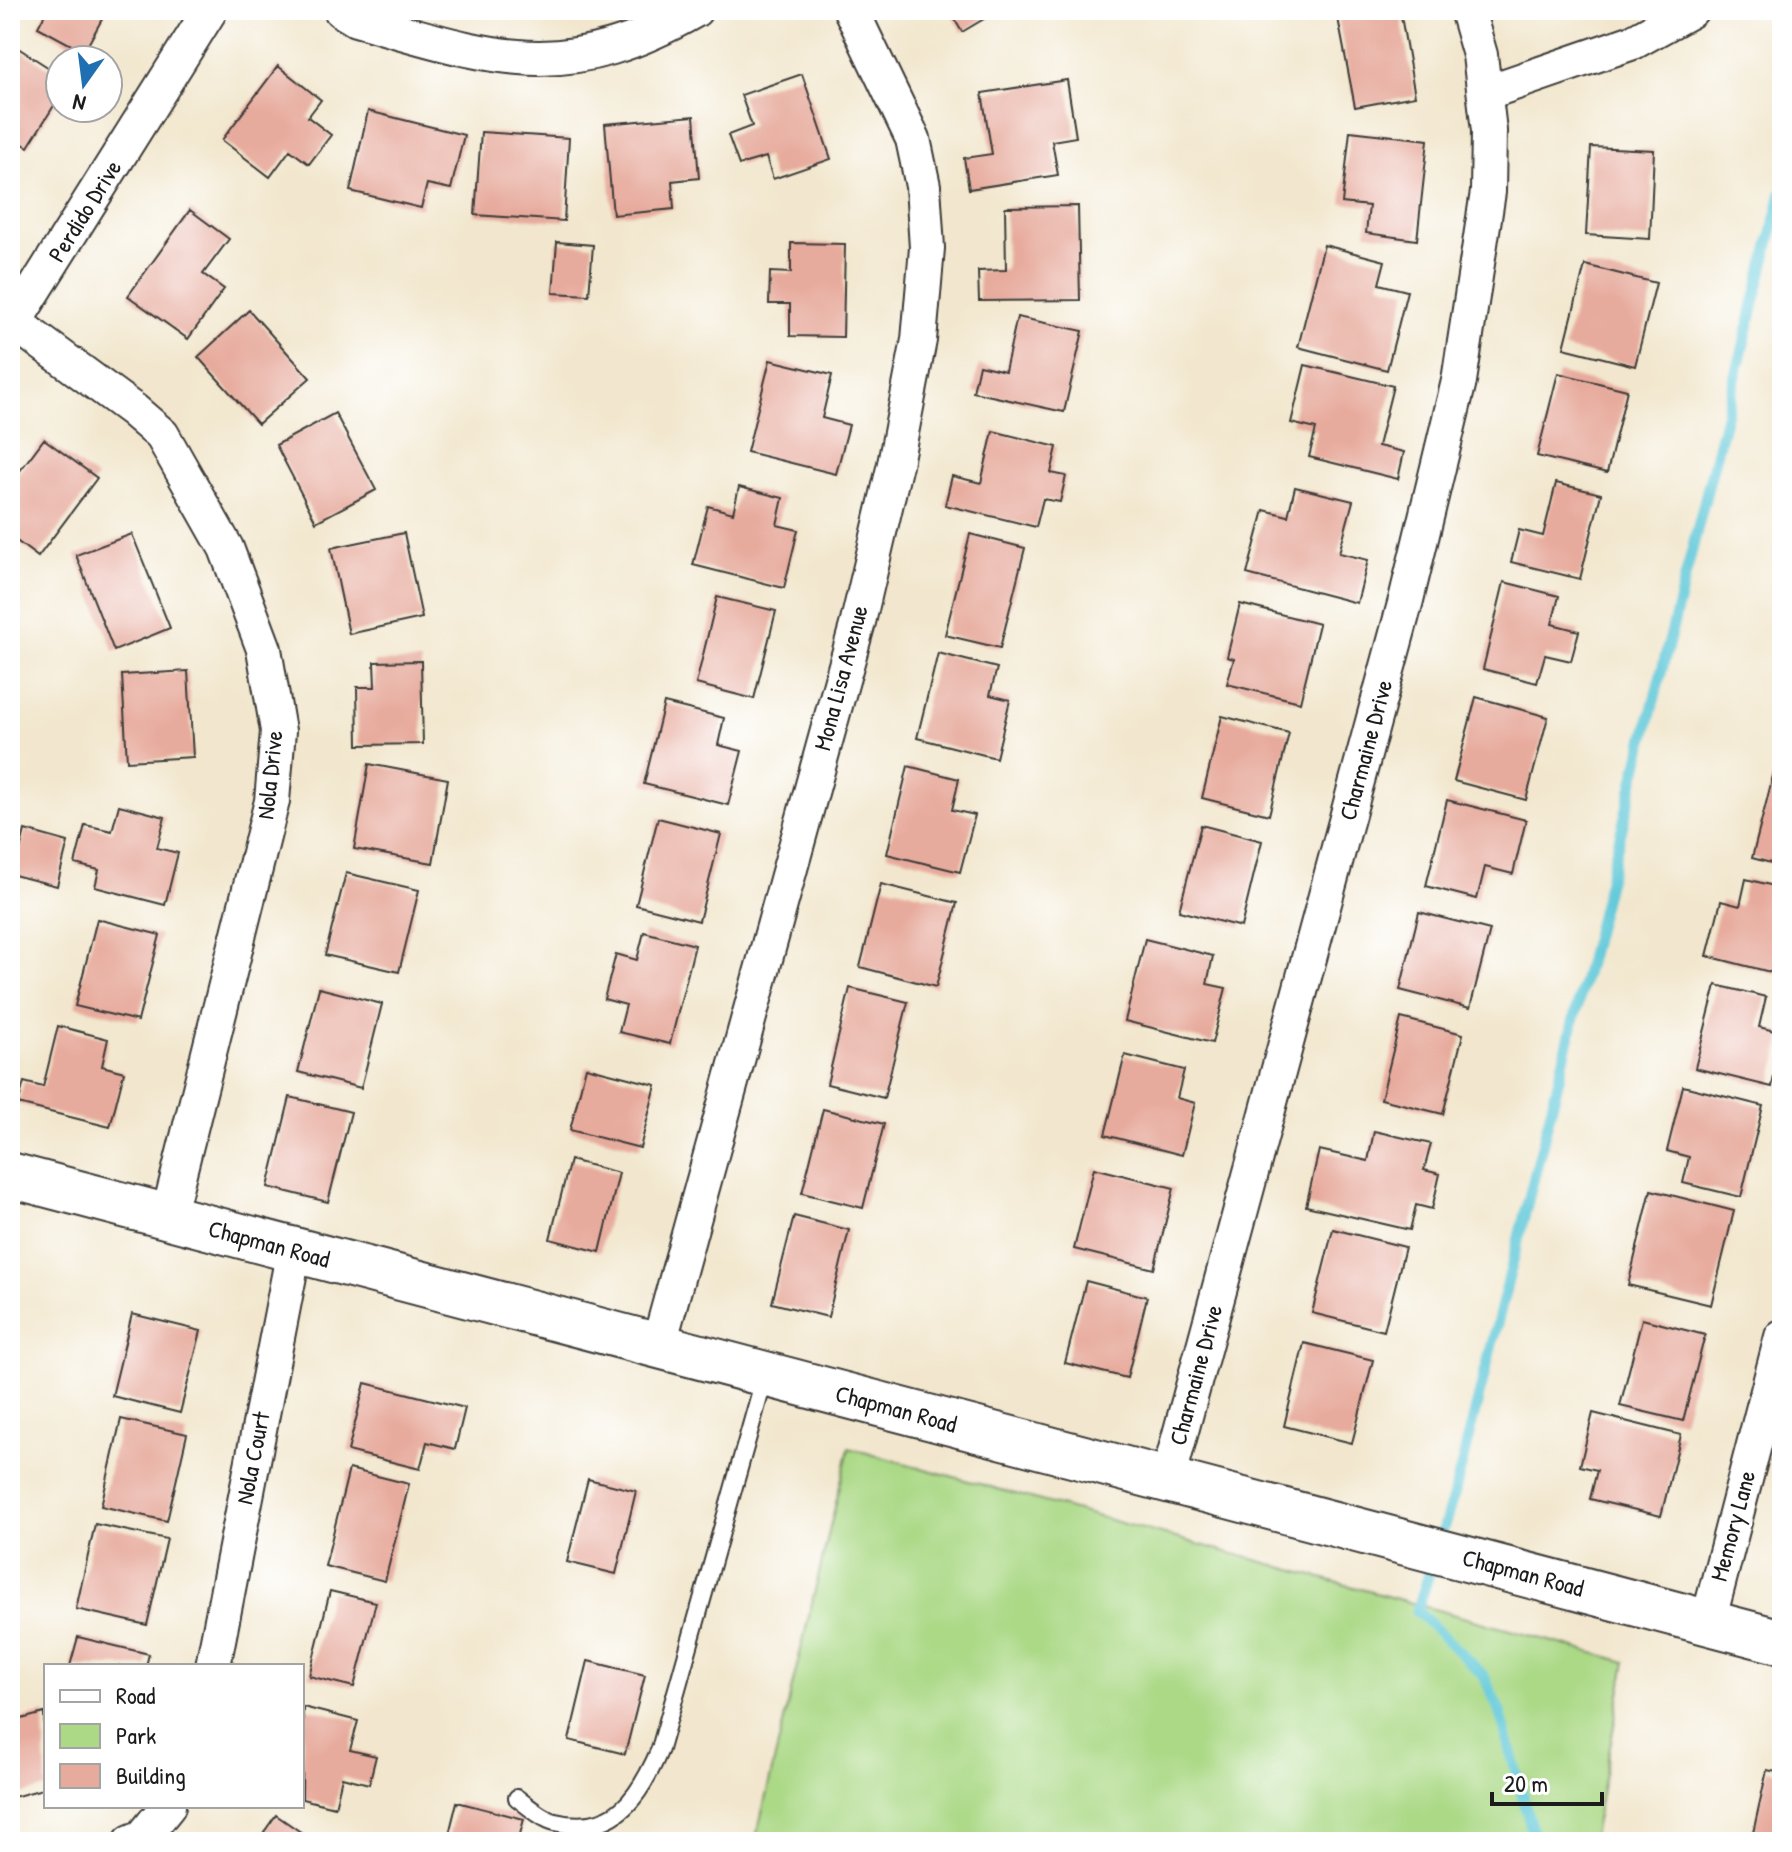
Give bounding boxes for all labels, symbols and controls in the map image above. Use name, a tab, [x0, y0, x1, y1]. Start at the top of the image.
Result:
north arrow	[44, 44, 124, 124]
text: N	[70, 87, 88, 119]
street label: Perdido Drive	[40, 153, 128, 268]
street label: Mona Lisa Avenue	[805, 601, 875, 754]
street label: Charmaine Drive	[1331, 676, 1399, 823]
street label: Nola Drive	[248, 729, 290, 821]
street label: Chapman Road	[205, 1211, 333, 1275]
street label: Charmaine Drive	[1161, 1301, 1229, 1448]
street label: Chapman Road	[832, 1376, 960, 1440]
street label: Nola Court	[227, 1408, 277, 1507]
street label: Memory Lane	[1702, 1466, 1762, 1585]
street label: Chapman Road	[1459, 1540, 1587, 1604]
legend	[44, 1664, 304, 1808]
text: Road	[116, 1679, 155, 1711]
text: Park	[116, 1719, 156, 1751]
scale bar	[1492, 1756, 1602, 1806]
text: Building	[116, 1759, 186, 1791]
text: 20 m	[1504, 1767, 1548, 1799]

